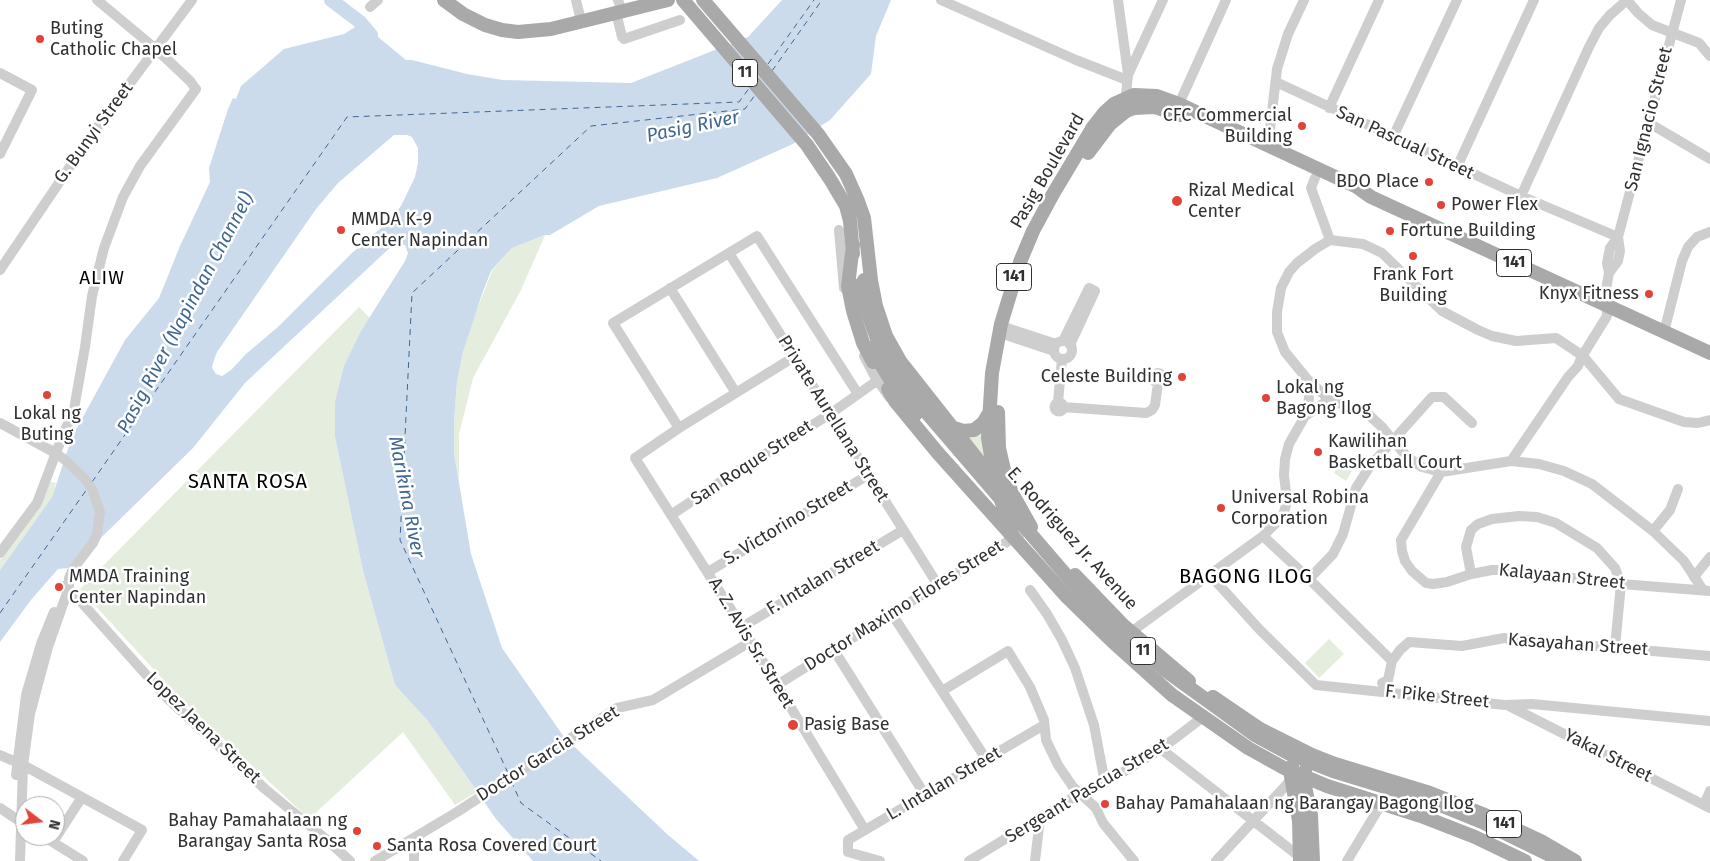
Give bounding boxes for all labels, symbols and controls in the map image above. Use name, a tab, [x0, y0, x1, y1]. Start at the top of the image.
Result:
place label: Buting Catholic Chapel	[50, 18, 177, 60]
marker: Buting Catholic Chapel	[34, 33, 46, 45]
street label: San Ignacio Street	[1621, 45, 1677, 193]
road number: 11	[732, 59, 758, 86]
street label: G. Bunyi Street	[50, 78, 138, 188]
street label: San Pascual Street	[1333, 102, 1477, 184]
place label: CFC Commercial Building	[1163, 105, 1292, 148]
water label: Pasig River	[645, 106, 741, 148]
street label: Pasig Boulevard	[1006, 110, 1090, 232]
marker: CFC Commercial Building	[1296, 120, 1308, 132]
place label: BDO Place	[1336, 171, 1419, 193]
marker: BDO Place	[1423, 176, 1435, 188]
place label: Rizal Medical Center	[1188, 180, 1294, 222]
water label: Pasig River (Napindan Channel)	[113, 189, 259, 437]
marker: Rizal Medical Center	[1170, 194, 1184, 208]
place label: Power Flex	[1451, 194, 1538, 216]
marker: Power Flex	[1435, 199, 1447, 211]
place label: MMDA K-9 Center Napindan	[351, 209, 488, 252]
place label: Fortune Building	[1400, 220, 1535, 242]
marker: MMDA K-9 Center Napindan	[335, 224, 347, 236]
marker: Fortune Building	[1384, 225, 1396, 237]
marker: Frank Fort Building	[1407, 250, 1419, 262]
road number: 141	[1496, 250, 1532, 276]
road number: 141	[996, 264, 1032, 290]
place label: Frank Fort Building	[1372, 264, 1454, 306]
district label: ALIW	[79, 268, 125, 290]
place label: Knyx Fitness	[1539, 283, 1639, 305]
marker: Knyx Fitness	[1643, 288, 1655, 300]
street label: Private Aurellana Street	[773, 332, 893, 506]
place label: Celeste Building	[1041, 366, 1172, 388]
marker: Celeste Building	[1176, 371, 1188, 383]
place label: Lokal ng Bagong Ilog	[1276, 377, 1371, 419]
marker: Lokal ng Buting	[41, 389, 53, 401]
marker: Lokal ng Bagong Ilog	[1260, 392, 1272, 404]
place label: Lokal ng Buting	[13, 403, 81, 446]
street label: San Roque Street	[687, 416, 817, 510]
place label: Kawilihan Basketball Court	[1328, 431, 1462, 474]
water label: Marikina River	[383, 434, 429, 560]
marker: Kawilihan Basketball Court	[1312, 446, 1324, 458]
street label: E. Rodriguez Jr. Avenue	[1002, 463, 1142, 615]
district label: SANTA ROSA	[187, 470, 309, 494]
street label: S. Victorino Street	[720, 476, 856, 570]
place label: Universal Robina Corporation	[1231, 487, 1369, 530]
marker: Universal Robina Corporation	[1215, 502, 1227, 514]
street label: F. Intalan Street	[763, 536, 883, 620]
street label: Doctor Maximo Flores Street	[801, 536, 1007, 676]
street label: Kalayaan Street	[1498, 560, 1626, 594]
district label: BAGONG ILOG	[1178, 565, 1314, 589]
place label: MMDA Training Center Napindan	[69, 566, 206, 608]
street label: A. Z. Avis Sr. Street	[703, 574, 799, 712]
marker: MMDA Training Center Napindan	[53, 581, 65, 593]
street label: Kasayahan Street	[1507, 629, 1649, 661]
road number: 11	[1130, 637, 1156, 664]
street label: Lopez Jaena Street	[141, 668, 265, 788]
street label: F. Pike Street	[1384, 681, 1490, 713]
street label: Doctor Garcia Street	[473, 701, 623, 807]
place label: Pasig Base	[804, 714, 889, 736]
marker: Pasig Base	[786, 718, 800, 732]
street label: Yakal Street	[1560, 725, 1656, 787]
street label: Sergeant Pascua Street	[1002, 734, 1172, 848]
street label: L. Intalan Street	[883, 742, 1005, 826]
place label: Bahay Pamahalaan ng Barangay Bagong Ilog	[1115, 793, 1473, 815]
north arrow	[15, 796, 65, 846]
marker: Bahay Pamahalaan ng Barangay Bagong Ilog	[1099, 798, 1111, 810]
place label: Bahay Pamahalaan ng Barangay Santa Rosa	[168, 810, 347, 852]
road number: 141	[1486, 811, 1522, 838]
text: N	[45, 818, 63, 831]
marker: Bahay Pamahalaan ng Barangay Santa Rosa	[351, 825, 363, 837]
place label: Santa Rosa Covered Court	[387, 835, 597, 857]
marker: Santa Rosa Covered Court	[371, 840, 383, 852]

